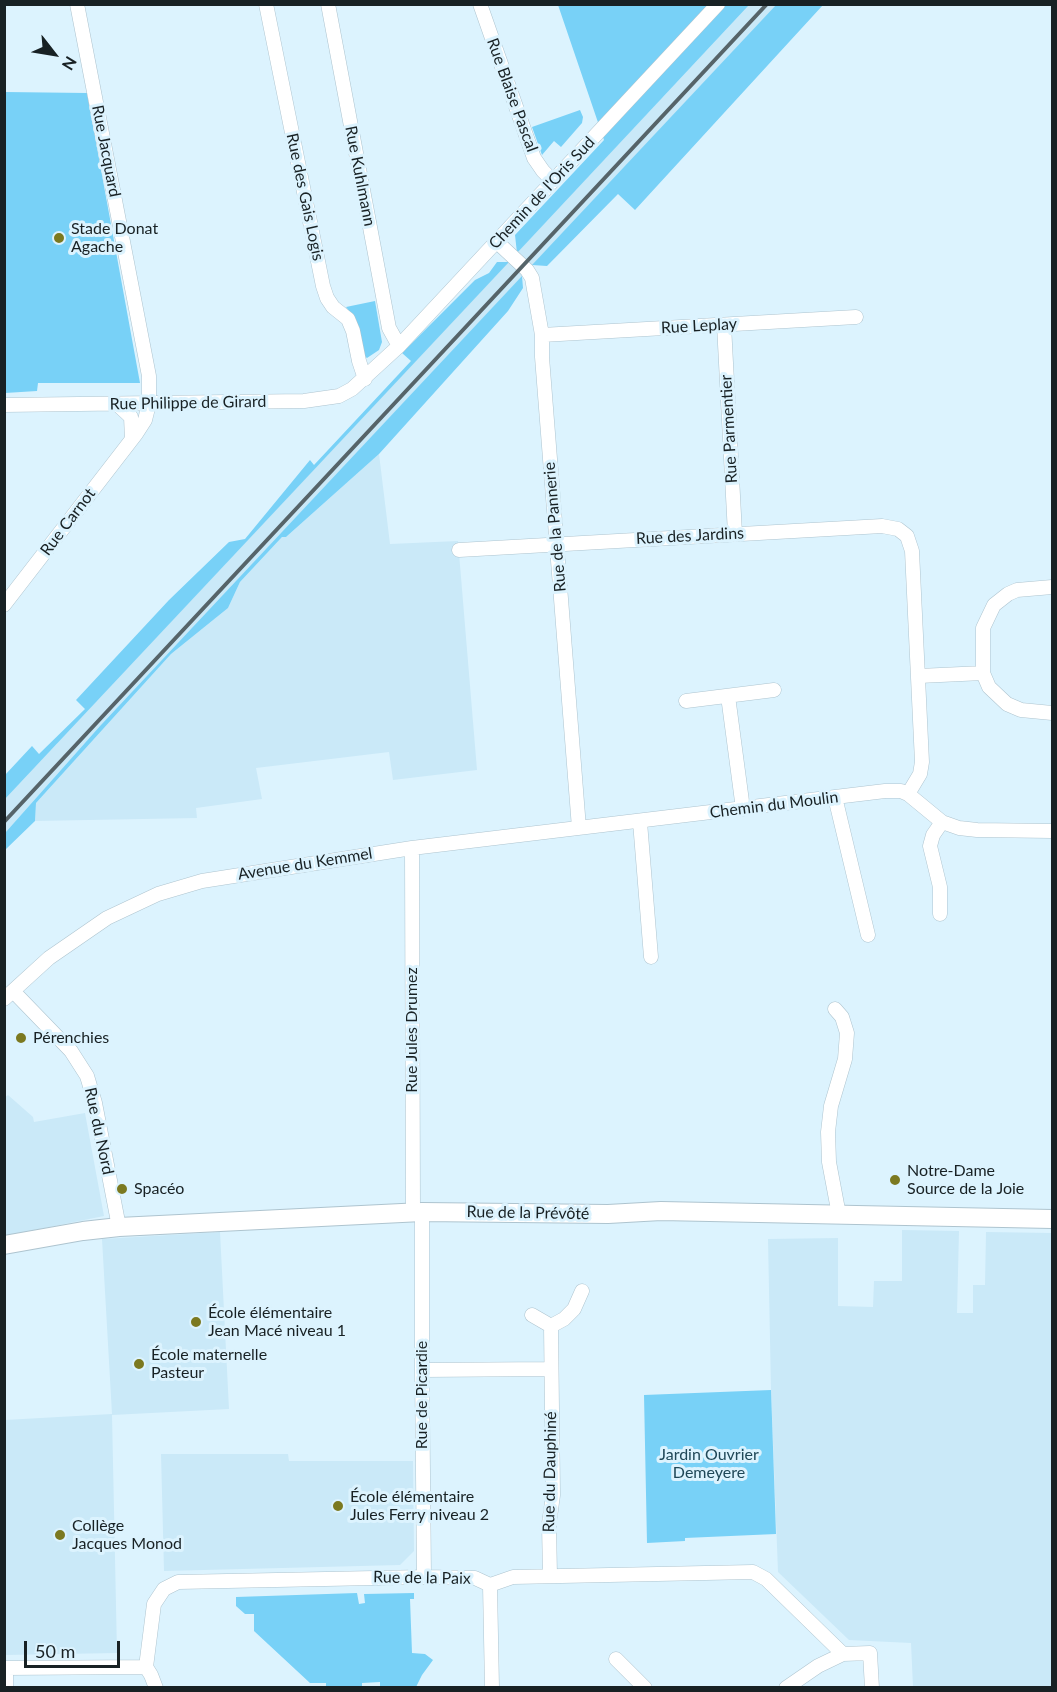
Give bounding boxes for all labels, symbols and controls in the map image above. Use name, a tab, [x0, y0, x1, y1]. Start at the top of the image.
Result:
north arrow	[24, 24, 84, 84]
street label: Rue Blaise Pascal	[482, 35, 542, 155]
text: N	[59, 53, 81, 74]
street label: Rue Jacquard	[88, 103, 124, 199]
street label: Rue Kuhlmann	[341, 124, 379, 228]
street label: Rue des Gais Logis	[282, 132, 328, 262]
street label: Chemin de l'Oris Sud	[485, 133, 599, 253]
place label: Stade Donat Agache	[71, 219, 158, 257]
marker: Stade Donat Agache	[52, 231, 66, 245]
street label: Rue Leplay	[661, 314, 737, 338]
street label: Rue Parmentier	[717, 374, 741, 484]
street label: Rue Philippe de Girard	[110, 392, 266, 414]
street label: Rue de la Pannerie	[540, 461, 570, 593]
street label: Rue Carnot	[36, 485, 100, 559]
street label: Rue des Jardins	[635, 524, 745, 548]
street label: Chemin du Moulin	[709, 788, 839, 822]
street label: Avenue du Kemmel	[236, 844, 374, 884]
street label: Rue Jules Drumez	[402, 967, 422, 1093]
place label: Pérenchies	[33, 1028, 109, 1048]
marker: Pérenchies	[14, 1031, 28, 1045]
street label: Rue du Nord	[80, 1086, 118, 1176]
place label: Notre-Dame Source de la Joie	[907, 1161, 1024, 1199]
marker: Notre-Dame Source de la Joie	[888, 1173, 902, 1187]
place label: Spacéo	[134, 1179, 184, 1199]
marker: Spacéo	[115, 1182, 129, 1196]
street label: Rue de la Prévôté	[466, 1202, 590, 1224]
place label: École élémentaire Jean Macé niveau 1	[208, 1303, 346, 1341]
marker: École élémentaire Jean Macé niveau 1	[189, 1315, 203, 1329]
street label: Rue de Picardie	[412, 1341, 432, 1449]
place label: École maternelle Pasteur	[151, 1345, 267, 1383]
marker: École maternelle Pasteur	[132, 1357, 146, 1371]
street label: Rue du Dauphiné	[539, 1411, 561, 1533]
park label: Jardin Ouvrier Demeyere	[659, 1445, 759, 1483]
place label: École élémentaire Jules Ferry niveau 2	[350, 1487, 489, 1525]
marker: École élémentaire Jules Ferry niveau 2	[331, 1499, 345, 1513]
place label: Collège Jacques Monod	[72, 1516, 182, 1554]
marker: Collège Jacques Monod	[53, 1528, 67, 1542]
street label: Rue de la Paix	[373, 1568, 471, 1588]
scale bar	[27, 1629, 123, 1667]
text: 50 m	[35, 1640, 75, 1662]

